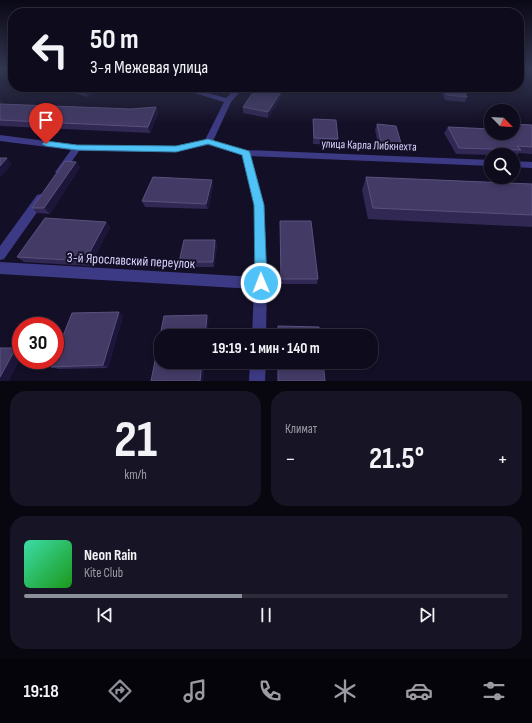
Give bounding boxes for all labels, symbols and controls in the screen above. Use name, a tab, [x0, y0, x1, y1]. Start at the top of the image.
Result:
text: 50 m	[90, 23, 139, 56]
icon: left	[24, 24, 76, 76]
text: 3-я Межевая улица	[90, 57, 208, 78]
pin	[29, 103, 63, 144]
north arrow	[484, 104, 520, 140]
map controls	[484, 104, 520, 184]
icon: arrive	[35, 109, 57, 131]
street label: улица Карла Либкнехта	[321, 136, 417, 155]
button: search	[484, 148, 520, 184]
street label: 3-й Ярославский переулок	[66, 249, 196, 272]
position arrow	[240, 262, 282, 304]
speed limit sign: 30	[12, 317, 64, 369]
text: 19:19 · 1 мин · 140 m	[212, 339, 320, 358]
text: 21	[114, 409, 157, 472]
text: Климат	[285, 421, 317, 437]
text: 21.5°	[369, 441, 424, 477]
text: −	[285, 446, 296, 473]
text: +	[497, 446, 508, 473]
text: km/h	[124, 467, 147, 483]
text: Neon Rain	[84, 546, 137, 565]
text: Kite Club	[84, 565, 123, 581]
icon: previous	[94, 604, 116, 626]
icon: pause	[255, 604, 277, 626]
icon: next	[416, 604, 438, 626]
icon: directions	[106, 677, 134, 705]
icon: music	[181, 677, 209, 705]
icon: phone	[256, 677, 284, 705]
icon: climate	[331, 677, 359, 705]
icon: car	[405, 677, 433, 705]
icon: filters	[480, 677, 508, 705]
text: 19:18	[23, 681, 59, 702]

